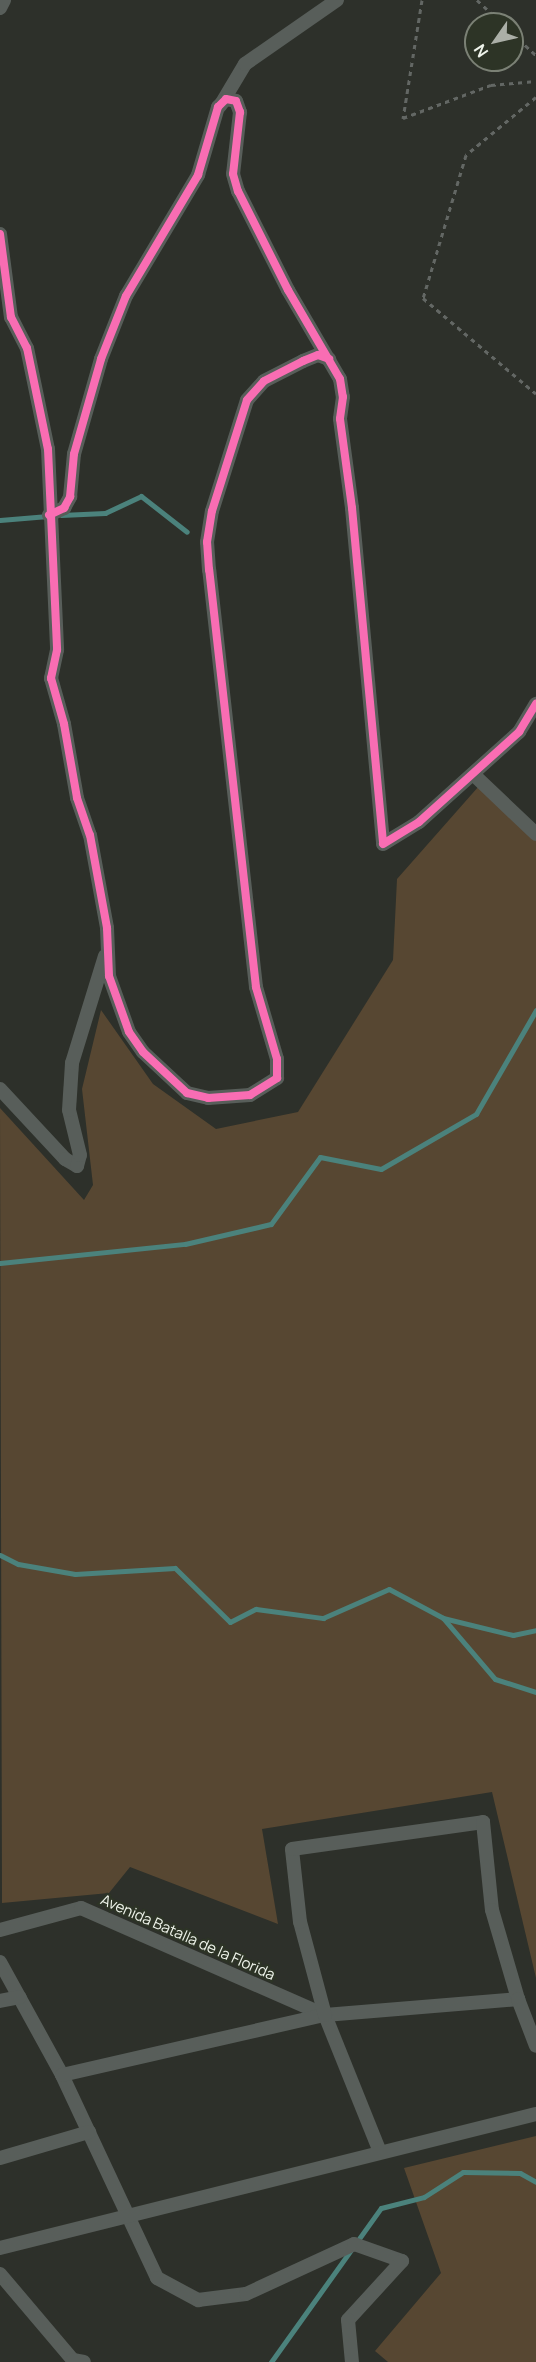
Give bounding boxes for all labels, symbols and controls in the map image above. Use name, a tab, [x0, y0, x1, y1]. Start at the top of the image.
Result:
north arrow	[464, 12, 524, 72]
text: N	[468, 40, 493, 62]
street label: Avenida Batalla de la Florida	[98, 1890, 278, 1984]

